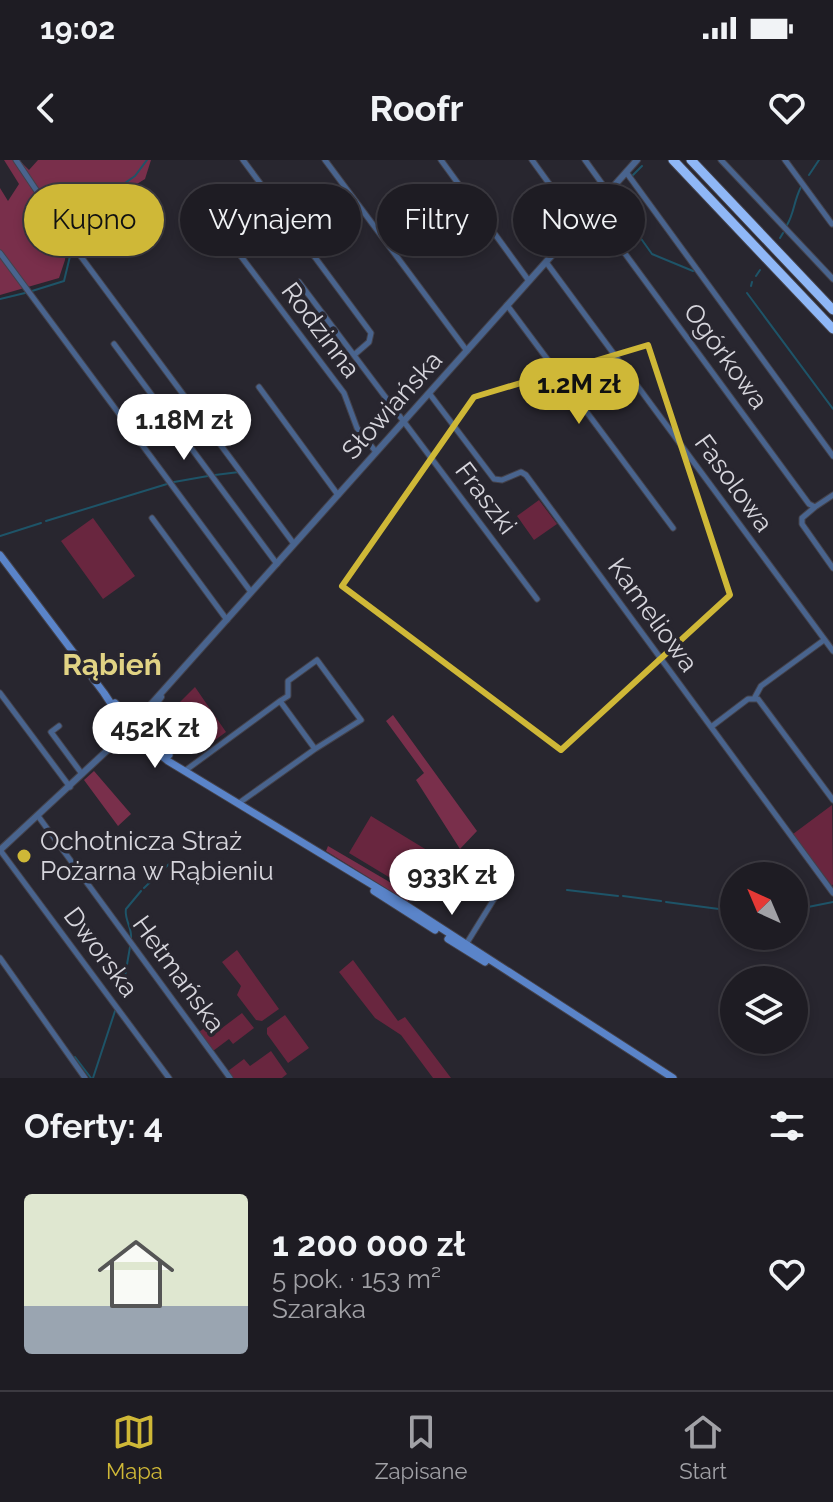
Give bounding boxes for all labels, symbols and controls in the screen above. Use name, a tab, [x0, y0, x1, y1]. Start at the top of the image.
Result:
text: 19:02	[40, 11, 115, 46]
icon: back	[24, 86, 68, 130]
icon: heart	[765, 86, 809, 130]
text: Roofr	[369, 87, 464, 129]
chip: Kupno	[24, 184, 164, 256]
chip: Wynajem	[180, 184, 361, 256]
chip: Filtry	[377, 184, 497, 256]
chip: Nowe	[513, 184, 645, 256]
street label: Rodzinna	[276, 277, 366, 383]
street label: Ogórkowa	[678, 297, 774, 415]
street label: Słowiańska	[336, 345, 448, 465]
pin: 1.2M zł	[505, 358, 653, 426]
text: 1.2M zł	[537, 369, 621, 399]
pin: 1.18M zł	[101, 394, 267, 462]
text: 1.18M zł	[135, 405, 233, 435]
street label: Fasolowa	[689, 429, 779, 537]
street label: Fraszki	[449, 456, 523, 540]
street label: Kameliowa	[602, 552, 704, 678]
district label: Rąbień	[62, 647, 162, 682]
pin: 452K zł	[81, 702, 229, 770]
text: 452K zł	[111, 713, 200, 743]
place label: Ochotnicza Straż Pożarna w Rąbieniu	[40, 826, 274, 886]
marker: Ochotnicza Straż Pożarna w Rąbieniu	[15, 847, 33, 865]
pin: 933K zł	[378, 849, 526, 917]
text: 933K zł	[407, 860, 497, 890]
north arrow	[720, 862, 808, 950]
map controls	[720, 862, 808, 1054]
street label: Dworska	[58, 901, 144, 1003]
street label: Hetmańska	[127, 910, 231, 1038]
button: layers	[720, 966, 808, 1054]
icon: filters	[765, 1104, 809, 1148]
text: Oferty: 4	[24, 1106, 163, 1146]
text: 1 200 000 zł	[272, 1224, 465, 1264]
icon: home	[88, 1226, 184, 1322]
icon: heart	[765, 1252, 809, 1296]
text: 5 pok. · 153 m²	[272, 1264, 441, 1294]
text: Szaraka	[272, 1294, 366, 1324]
tab: Mapa	[106, 1410, 163, 1484]
tab: Zapisane	[375, 1410, 467, 1484]
tab: Start	[679, 1410, 727, 1484]

